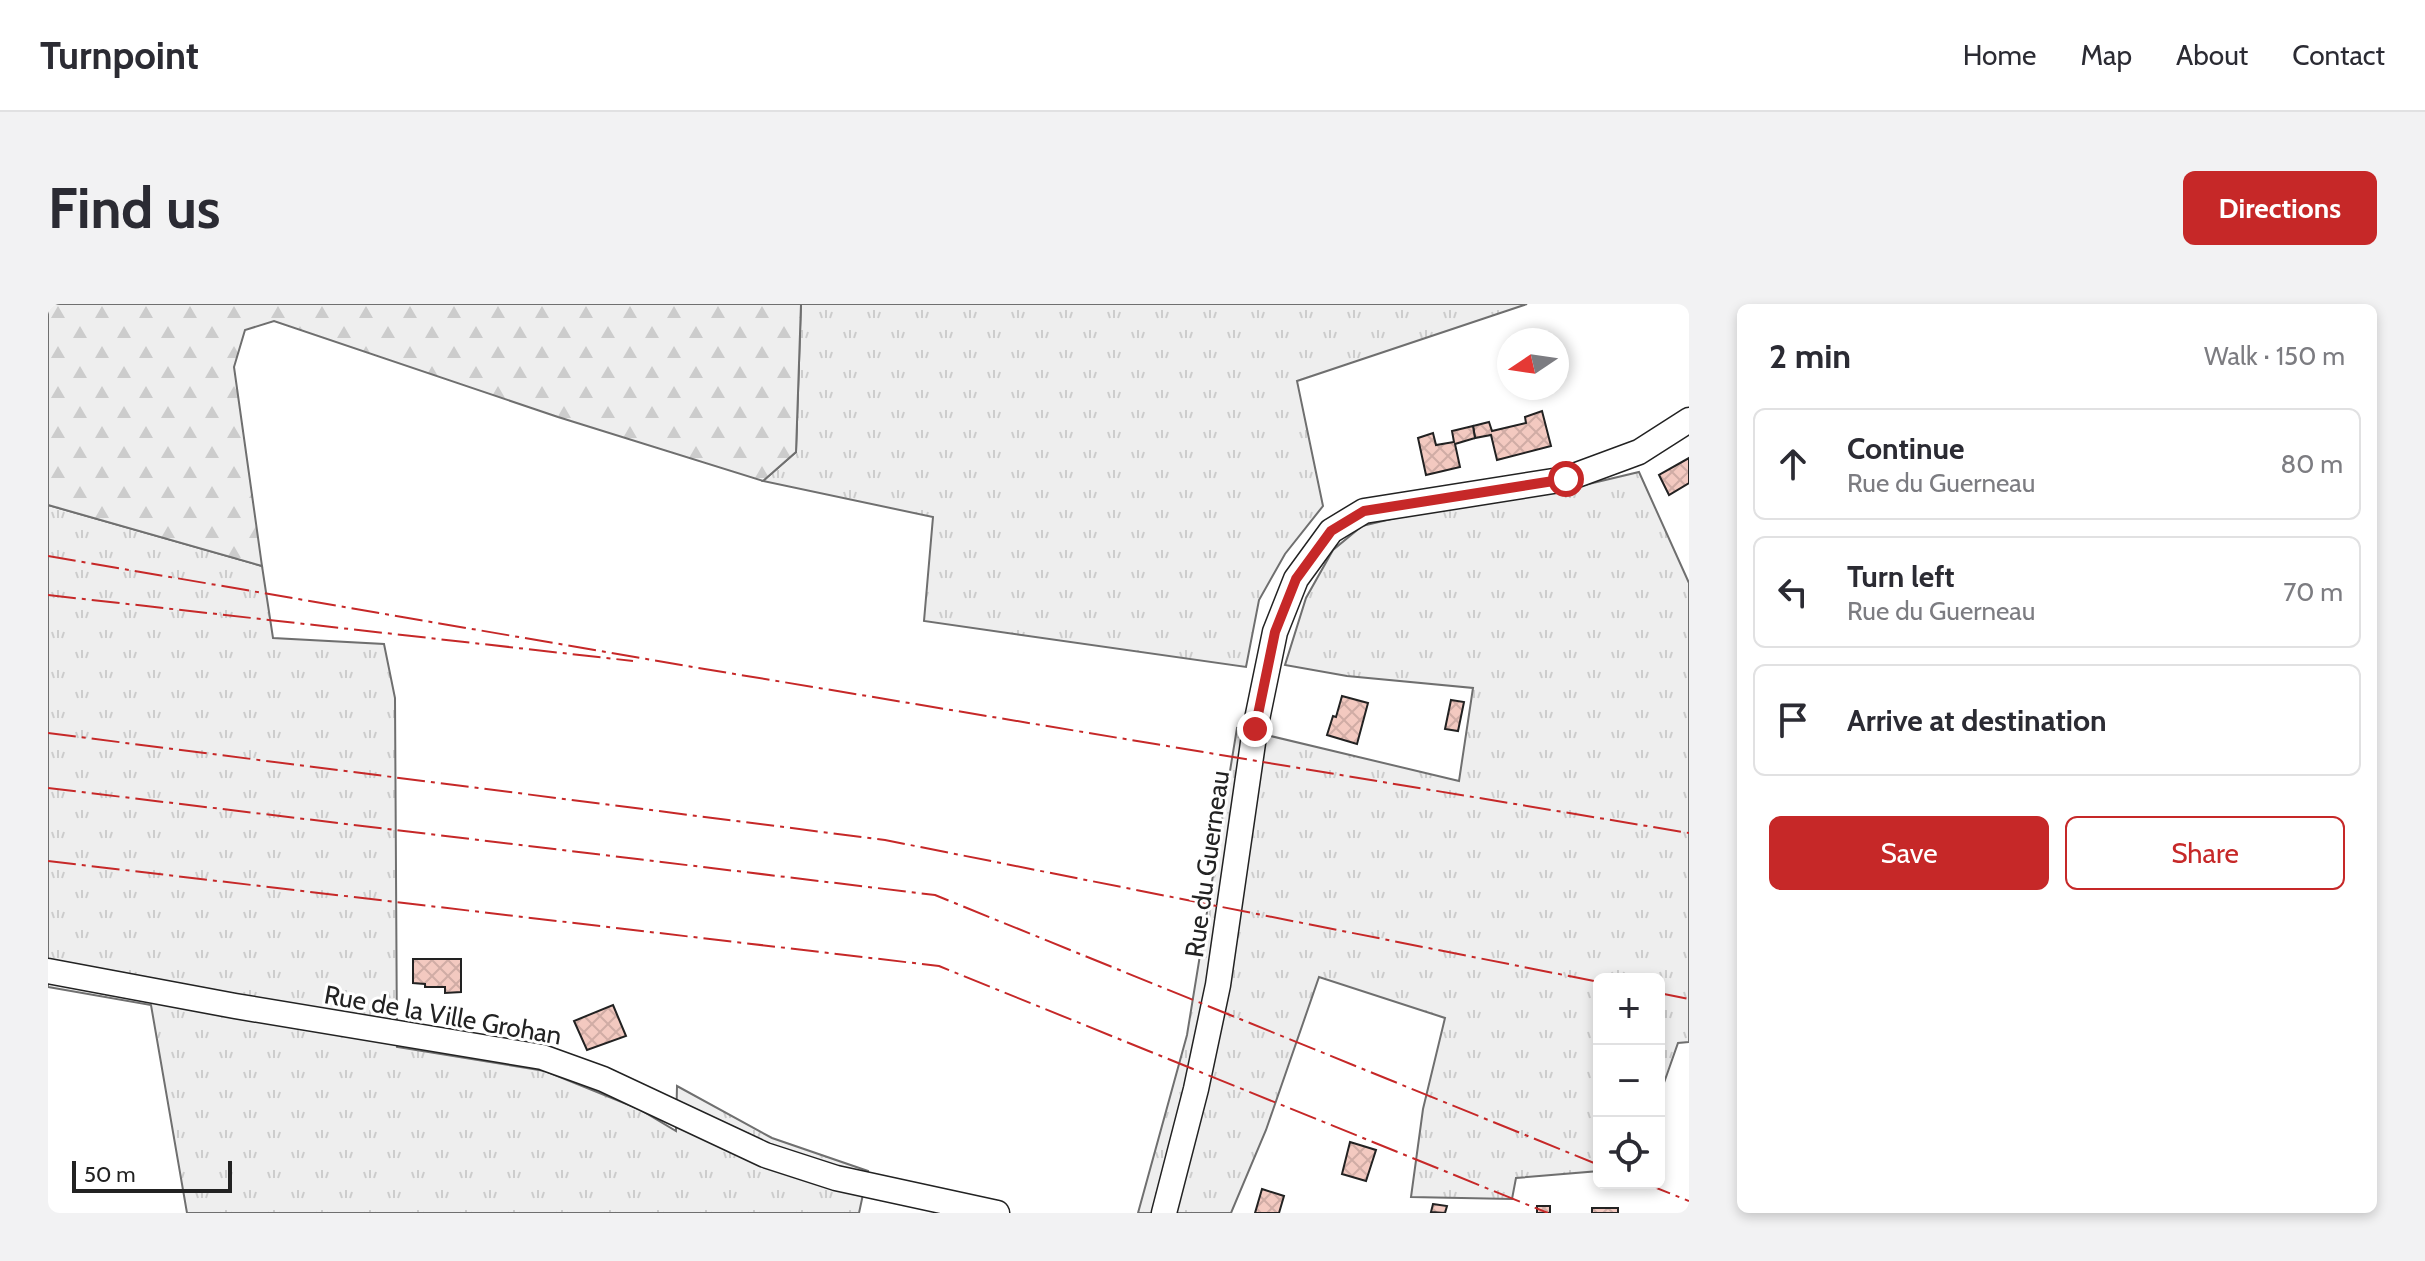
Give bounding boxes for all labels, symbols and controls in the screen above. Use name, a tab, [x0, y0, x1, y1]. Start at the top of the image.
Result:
text: Turnpoint	[40, 32, 199, 79]
text: Home	[1963, 38, 2036, 72]
text: Map	[2080, 38, 2132, 72]
text: About	[2176, 38, 2248, 72]
text: Contact	[2292, 38, 2385, 72]
button: Directions	[2183, 171, 2377, 245]
text: Find us	[48, 174, 221, 242]
north arrow	[1497, 328, 1569, 400]
text: 2 min	[1769, 335, 1851, 377]
text: Walk · 150 m	[2204, 340, 2345, 372]
text: Continue	[1847, 430, 1964, 467]
icon: ahead	[1771, 442, 1815, 486]
text: 80 m	[2280, 448, 2343, 480]
route start	[1548, 461, 1584, 497]
text: Rue du Guerneau	[1847, 467, 2035, 499]
text: Turn left	[1847, 558, 1955, 595]
icon: left	[1771, 570, 1815, 614]
text: 70 m	[2283, 576, 2343, 608]
text: Rue du Guerneau	[1847, 595, 2035, 627]
icon: arrive	[1771, 698, 1815, 742]
text: Arrive at destination	[1847, 702, 2107, 739]
route end	[1237, 711, 1273, 747]
street label: Rue du Guerneau	[1178, 768, 1236, 960]
button: Save	[1769, 816, 2049, 890]
button: Share	[2065, 816, 2345, 890]
map controls	[1593, 973, 1665, 1189]
button: +	[1593, 973, 1665, 1045]
street label: Rue de la Ville Grohan	[322, 978, 564, 1052]
button: −	[1593, 1045, 1665, 1117]
button: locate	[1593, 1117, 1665, 1189]
scale bar	[72, 1157, 232, 1193]
text: 50 m	[84, 1161, 136, 1188]

